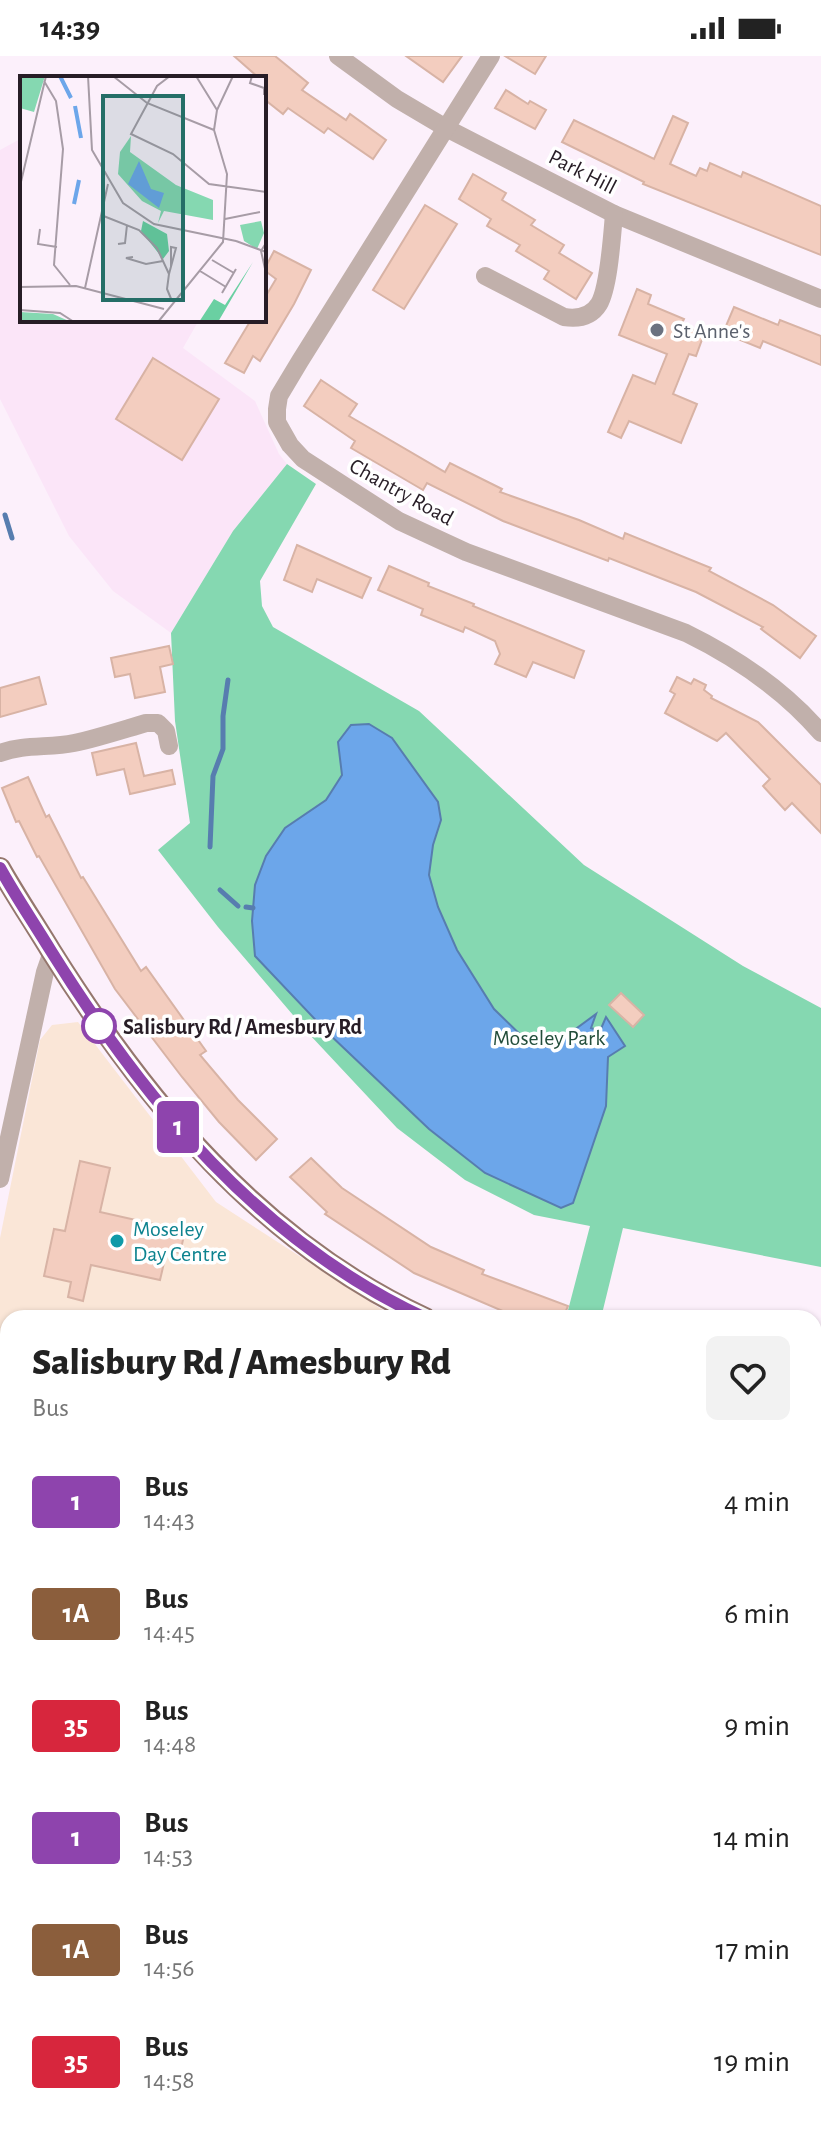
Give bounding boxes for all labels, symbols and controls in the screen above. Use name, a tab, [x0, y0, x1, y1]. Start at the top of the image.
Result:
text: 14:39	[40, 13, 100, 43]
inset map	[20, 76, 266, 322]
street label: Park Hill	[545, 146, 620, 198]
place label: St Anne's	[673, 320, 750, 342]
marker: St Anne's	[648, 321, 666, 339]
street label: Chantry Road	[346, 454, 457, 529]
marker: Salisbury Rd / Amesbury Rd	[82, 1009, 116, 1043]
place label: Salisbury Rd / Amesbury Rd	[123, 1016, 362, 1039]
park label: Moseley Park	[493, 1027, 605, 1049]
line badge: 1	[152, 1101, 204, 1153]
text: 1	[173, 1113, 183, 1141]
place label: Moseley Day Centre	[133, 1218, 227, 1265]
marker: Moseley Day Centre	[108, 1232, 126, 1250]
button: heart	[706, 1336, 790, 1420]
text: Salisbury Rd / Amesbury Rd	[32, 1344, 451, 1382]
text: Bus	[32, 1395, 69, 1421]
text: Bus	[144, 1472, 189, 1502]
text: 4 min	[724, 1487, 790, 1517]
text: 1	[71, 1488, 81, 1516]
text: 14:43	[144, 1507, 195, 1533]
text: Bus	[144, 1584, 189, 1614]
text: 6 min	[724, 1599, 790, 1629]
text: 1A	[63, 1600, 89, 1628]
text: 14:45	[144, 1619, 195, 1645]
text: Bus	[144, 1696, 189, 1726]
text: 9 min	[724, 1711, 790, 1741]
text: 35	[64, 1712, 88, 1740]
text: 14:48	[144, 1731, 196, 1757]
text: Bus	[144, 1808, 189, 1838]
text: 14 min	[714, 1823, 790, 1853]
text: 1	[71, 1824, 81, 1852]
text: 14:53	[144, 1843, 193, 1869]
text: Bus	[144, 1920, 189, 1950]
text: 17 min	[715, 1935, 790, 1965]
text: 1A	[63, 1936, 89, 1964]
text: 14:56	[144, 1955, 195, 1981]
text: Bus	[144, 2032, 189, 2062]
text: 19 min	[714, 2047, 790, 2077]
text: 35	[64, 2048, 88, 2076]
text: 14:58	[144, 2067, 195, 2093]

